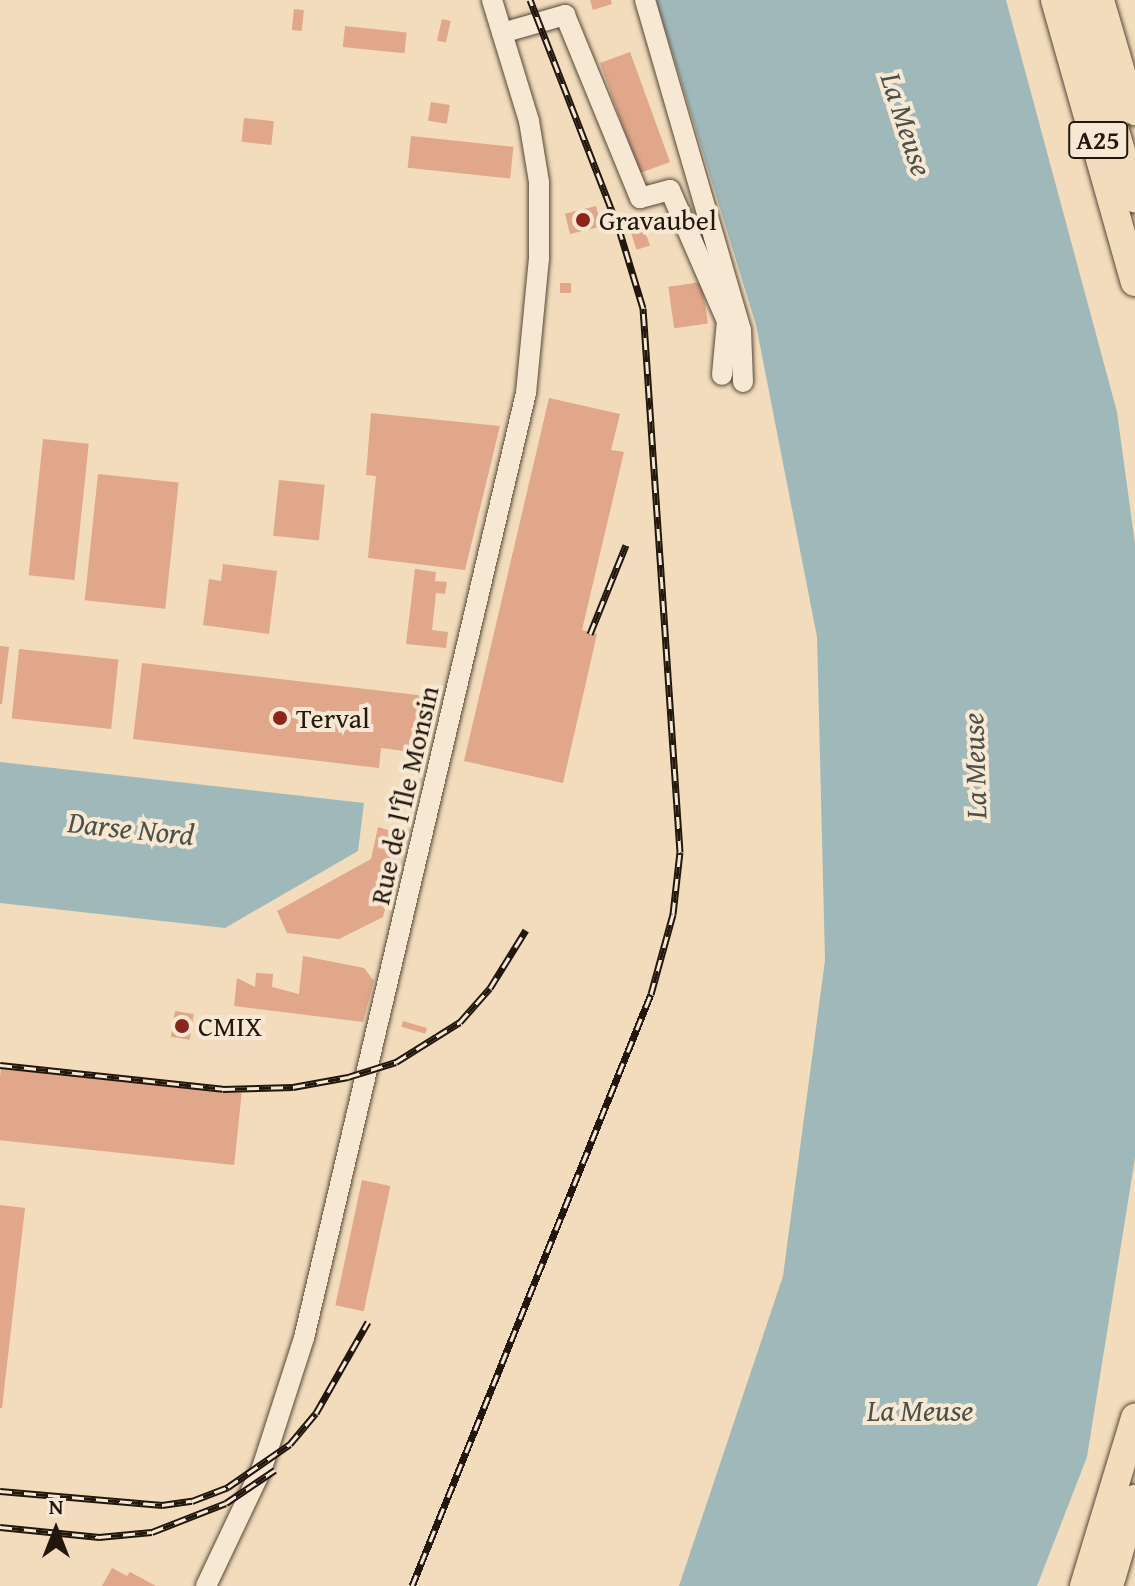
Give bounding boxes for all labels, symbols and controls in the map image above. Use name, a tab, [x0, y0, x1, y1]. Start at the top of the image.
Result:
water label: La Meuse	[873, 68, 941, 180]
road number: A25	[1068, 118, 1128, 162]
place label: Gravaubel	[599, 203, 717, 237]
marker: Gravaubel	[574, 211, 592, 229]
street label: Rue de l'Île Monsin	[363, 682, 445, 908]
place label: Terval	[296, 701, 370, 735]
marker: Terval	[271, 709, 289, 727]
water label: La Meuse	[954, 712, 994, 820]
water label: Darse Nord	[66, 803, 196, 853]
place label: CMIX	[198, 1009, 262, 1043]
marker: CMIX	[173, 1017, 191, 1035]
water label: La Meuse	[867, 1392, 973, 1428]
north arrow	[16, 1490, 96, 1570]
text: N	[49, 1490, 63, 1522]

